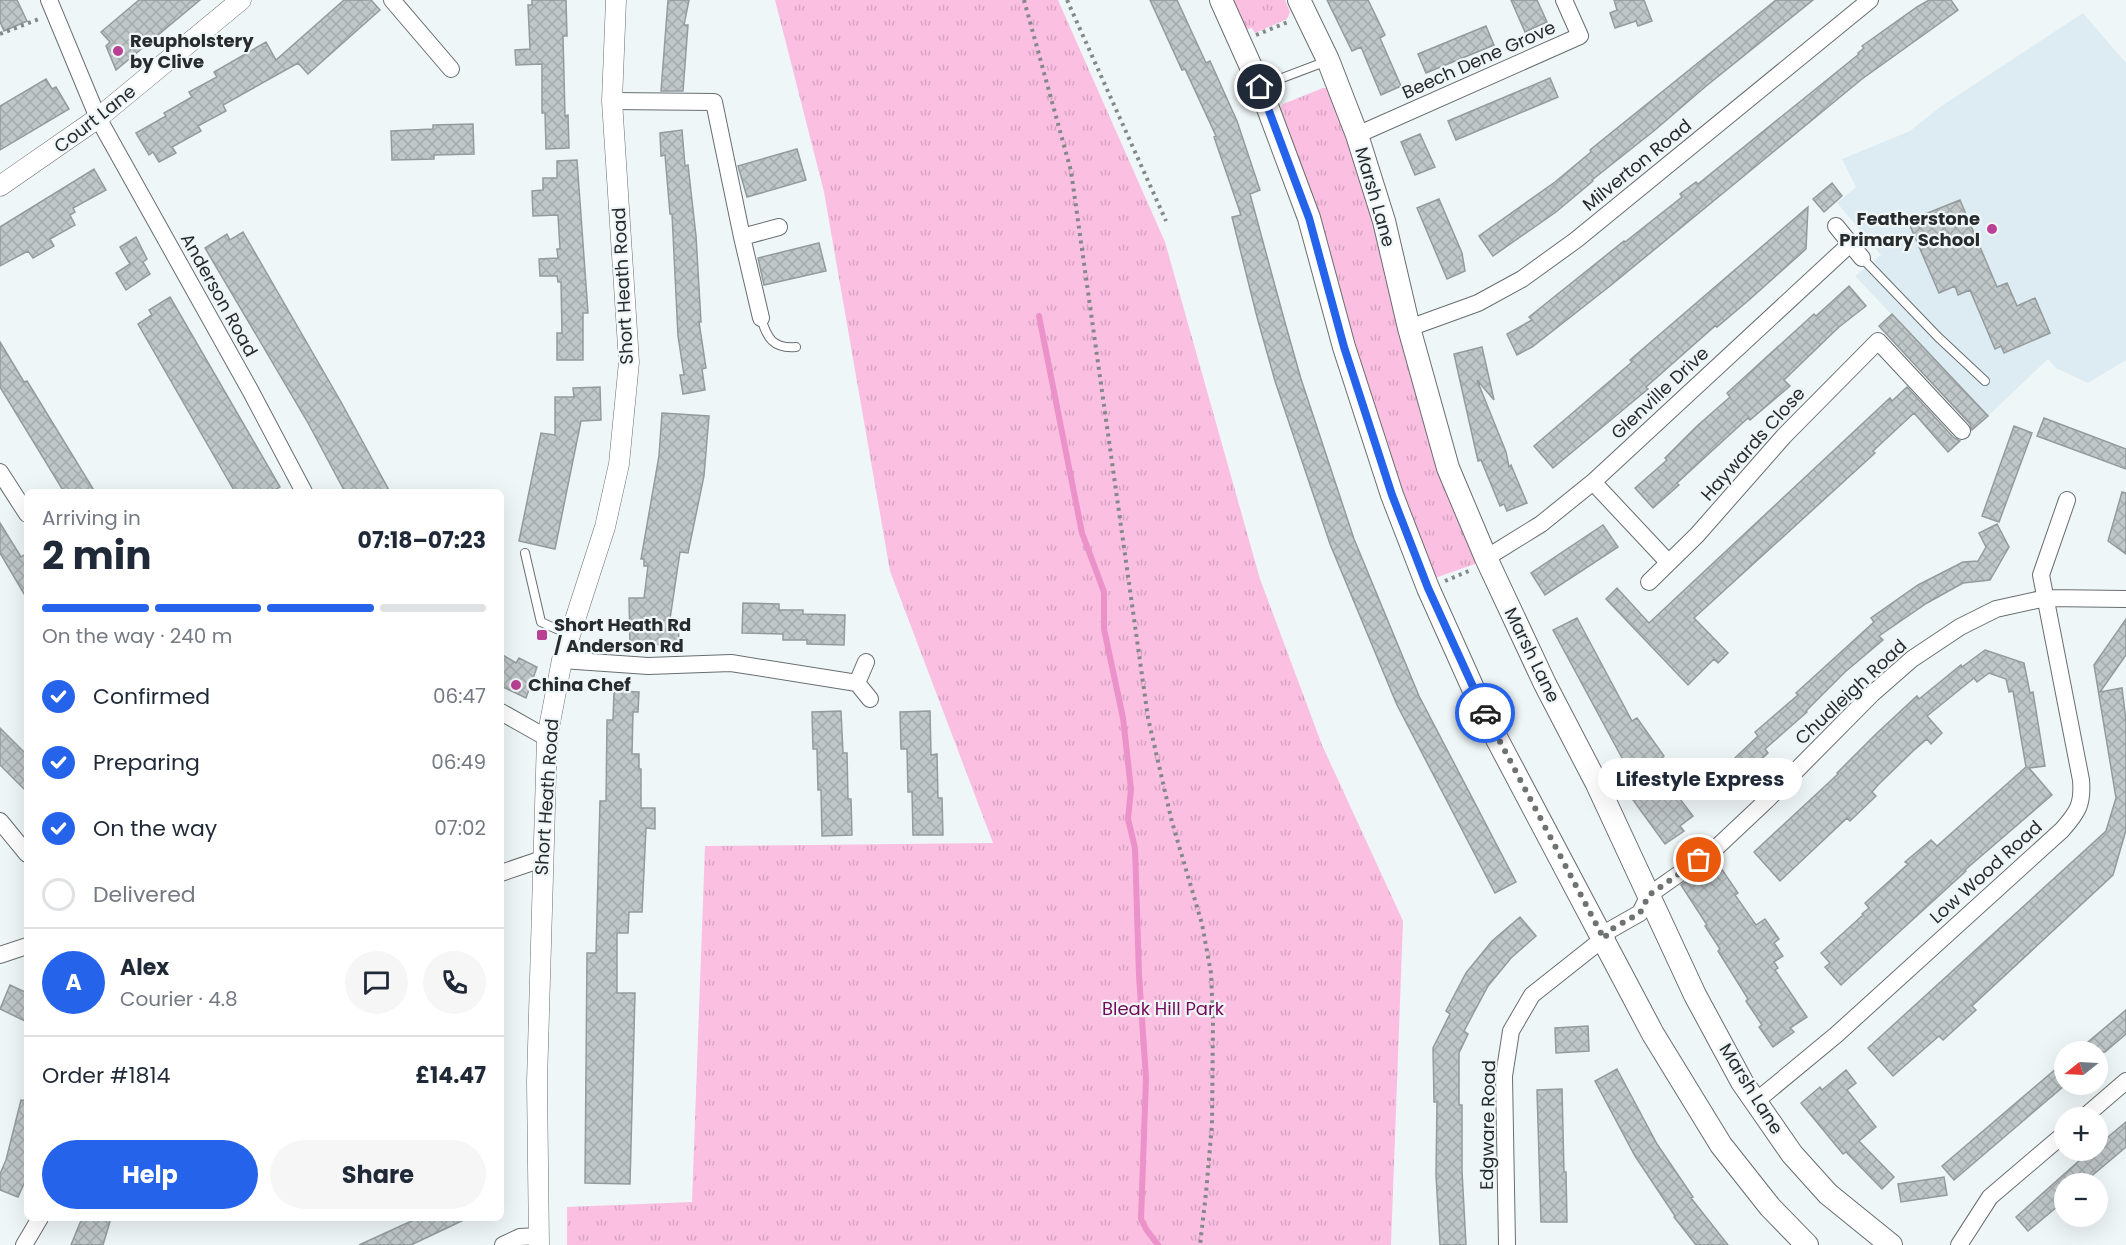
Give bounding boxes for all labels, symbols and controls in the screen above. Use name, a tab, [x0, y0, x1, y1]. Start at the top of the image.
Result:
street label: Beech Dene Grove	[1398, 14, 1559, 105]
place label: Reupholstery by Clive	[130, 28, 254, 74]
marker: Reupholstery by Clive	[111, 44, 125, 58]
pin	[1234, 61, 1285, 112]
icon: home	[1243, 70, 1276, 103]
street label: Court Lane	[49, 79, 141, 159]
street label: Milverton Road	[1577, 113, 1696, 216]
street label: Marsh Lane	[1349, 144, 1402, 250]
place label: Featherstone Primary School	[1839, 206, 1980, 252]
street label: Short Heath Road	[606, 207, 639, 365]
marker: Featherstone Primary School	[1985, 222, 1999, 236]
street label: Anderson Road	[175, 228, 264, 361]
street label: Glenville Drive	[1605, 341, 1714, 445]
street label: Haywards Close	[1695, 381, 1810, 506]
text: Arriving in	[42, 504, 141, 532]
text: 07:18–07:23	[358, 525, 486, 556]
text: 2 min	[42, 528, 152, 583]
street label: Marsh Lane	[1499, 603, 1566, 706]
place label: Short Heath Rd / Anderson Rd	[554, 612, 691, 658]
text: On the way · 240 m	[42, 622, 232, 650]
marker: Short Heath Rd / Anderson Rd	[535, 628, 549, 642]
street label: Chudleigh Road	[1789, 633, 1912, 750]
place label: China Chef	[528, 672, 631, 697]
marker: China Chef	[509, 678, 523, 692]
icon: check	[42, 680, 75, 713]
text: Confirmed	[93, 681, 210, 712]
text: 06:47	[433, 682, 486, 710]
courier	[1455, 683, 1515, 743]
icon: car	[1469, 697, 1502, 730]
street label: Short Heath Road	[529, 718, 564, 876]
icon: check	[42, 746, 75, 779]
text: Preparing	[93, 747, 200, 778]
text: 06:49	[431, 748, 486, 776]
callout: Lifestyle Express	[1597, 758, 1801, 800]
text: Lifestyle Express	[1616, 765, 1784, 793]
icon: check	[42, 812, 75, 845]
text: On the way	[93, 813, 217, 844]
text: 07:02	[434, 814, 486, 842]
street label: Low Wood Road	[1924, 814, 2047, 929]
pin	[1673, 834, 1724, 885]
icon: bag	[1682, 843, 1715, 876]
text: Delivered	[93, 879, 196, 910]
button: chat	[345, 951, 408, 1014]
button: phone	[423, 951, 486, 1014]
text: Alex	[120, 952, 169, 983]
text: A	[65, 967, 82, 998]
text: Courier · 4.8	[120, 985, 238, 1013]
park label: Bleak Hill Park	[1102, 996, 1225, 1021]
street label: Marsh Lane	[1714, 1039, 1789, 1139]
north arrow	[2054, 1041, 2108, 1095]
map controls	[2054, 1041, 2108, 1227]
text: Order #1814	[42, 1060, 170, 1091]
text: £14.47	[415, 1060, 486, 1091]
street label: Edgware Road	[1474, 1060, 1501, 1190]
button: +	[2054, 1107, 2108, 1161]
button: Help	[42, 1140, 258, 1209]
button: Share	[270, 1140, 486, 1209]
button: −	[2054, 1173, 2108, 1227]

